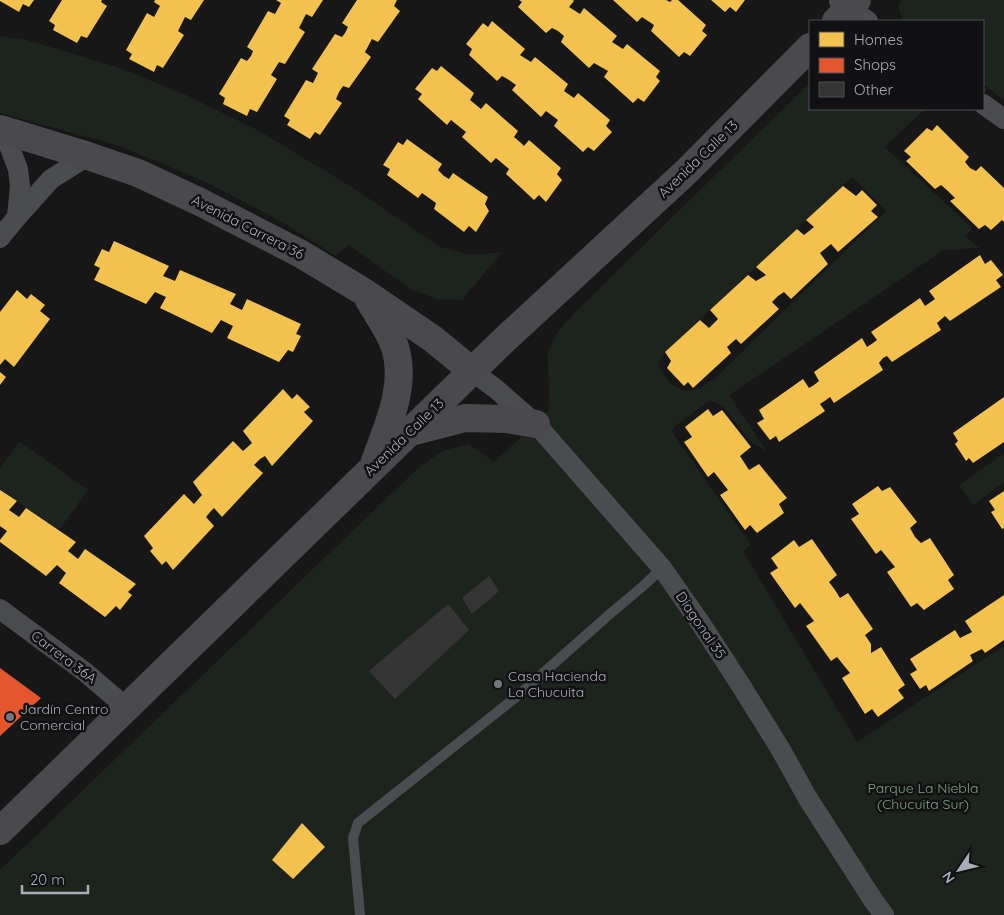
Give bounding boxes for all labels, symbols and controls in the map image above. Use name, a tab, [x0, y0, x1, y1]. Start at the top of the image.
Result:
legend	[809, 20, 984, 110]
text: Homes	[854, 30, 903, 49]
text: Shops	[854, 55, 896, 74]
text: Other	[854, 80, 894, 99]
street label: Avenida Calle 13	[654, 116, 742, 202]
street label: Avenida Carrera 36	[189, 191, 308, 263]
street label: Avenida Calle 13	[360, 394, 448, 480]
street label: Diagonal 35	[672, 588, 730, 662]
street label: Carrera 36A	[28, 627, 100, 687]
place label: Casa Hacienda La Chucuita	[508, 667, 606, 701]
marker: Casa Hacienda La Chucuita	[492, 678, 504, 690]
place label: Jardín Centro Comercial	[20, 700, 108, 734]
marker: Jardín Centro Comercial	[4, 711, 16, 723]
park label: Parque La Niebla (Chucuita Sur)	[867, 779, 979, 813]
north arrow	[934, 845, 984, 895]
scale bar	[22, 862, 89, 894]
text: N	[938, 868, 959, 887]
text: 20 m	[30, 870, 65, 889]

